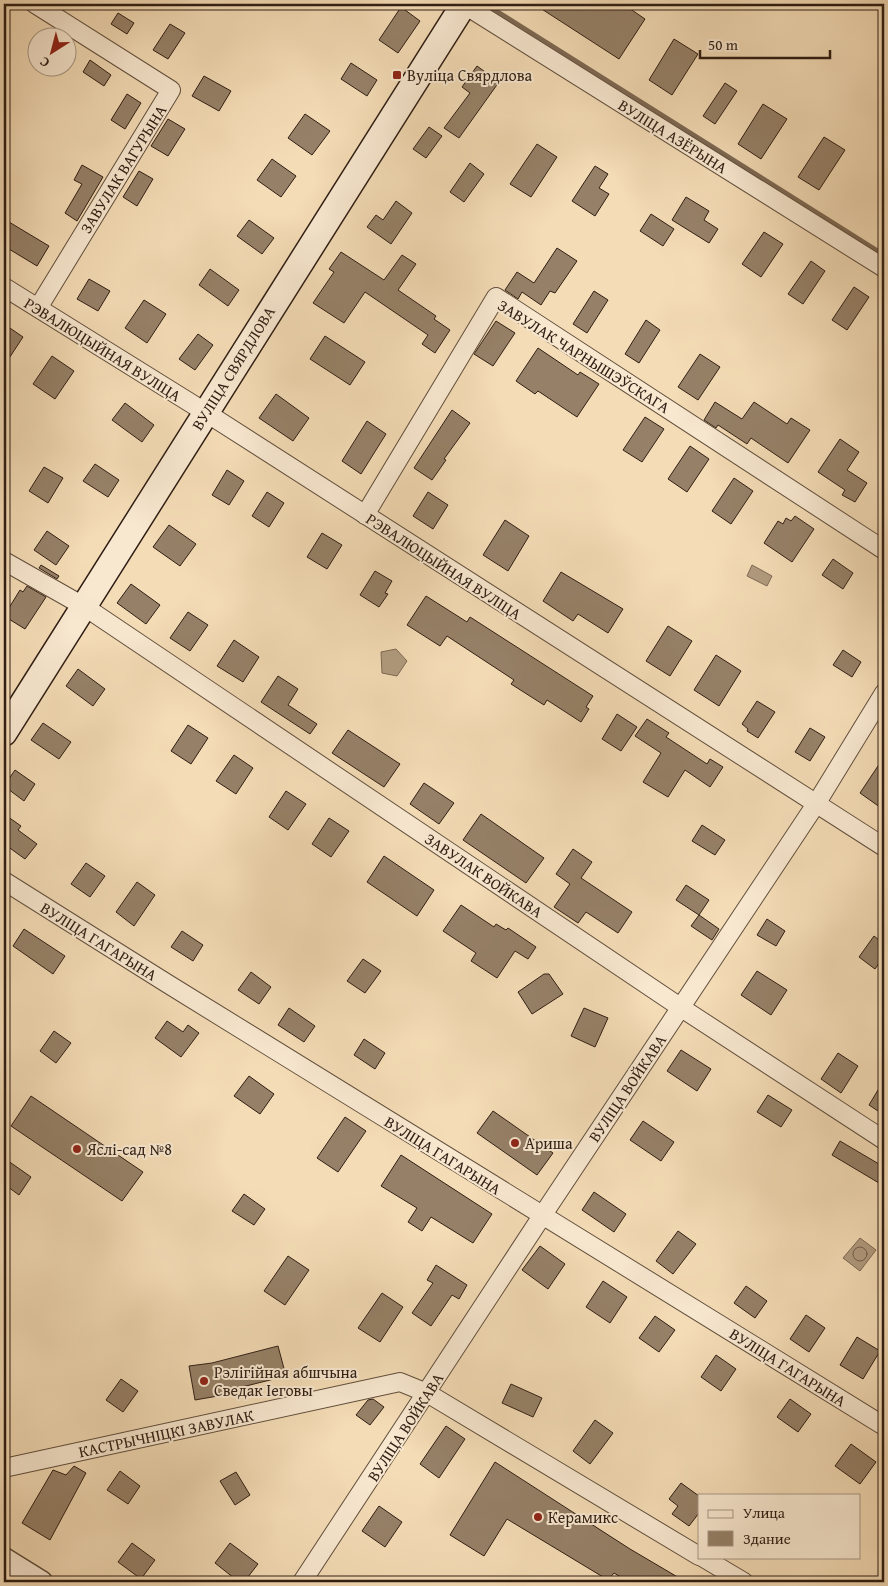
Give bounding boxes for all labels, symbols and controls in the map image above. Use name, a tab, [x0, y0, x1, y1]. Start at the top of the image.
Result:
north arrow	[28, 28, 78, 78]
scale bar	[700, 28, 830, 60]
text: 50 m	[708, 34, 739, 55]
text: С	[35, 52, 53, 73]
place label: Вуліца Свярдлова	[407, 63, 532, 87]
marker: Вуліца Свярдлова	[391, 69, 403, 81]
street label: ВУЛІЦА АЗЁРЫНА	[614, 93, 733, 179]
street label: ЗАВУЛАК ВАГУРЫНА	[74, 100, 172, 238]
street label: РЭВАЛЮЦЫЙНАЯ ВУЛІЦА	[20, 291, 186, 407]
street label: ЗАВУЛАК ЧАРНЫШЭЎСКАГА	[493, 293, 675, 419]
street label: ВУЛІЦА СВЯРДЛОВА	[185, 301, 281, 435]
street label: РЭВАЛЮЦЫЙНАЯ ВУЛІЦА	[362, 507, 527, 626]
street label: ЗАВУЛАК ВОЙКАВА	[420, 826, 548, 924]
street label: ВУЛІЦА ГАГАРЫНА	[36, 895, 162, 987]
street label: ВУЛІЦА ВОЙКАВА	[582, 1029, 672, 1147]
street label: ВУЛІЦА ГАГАРЫНА	[380, 1109, 506, 1201]
place label: Ариша	[525, 1131, 573, 1155]
place label: Яслі-сад №8	[86, 1137, 172, 1161]
marker: Ариша	[509, 1137, 521, 1149]
marker: Яслі-сад №8	[71, 1143, 83, 1155]
street label: ВУЛІЦА ГАГАРЫНА	[725, 1321, 851, 1413]
place label: Рэлігійная абшчына Сведак Iеговы	[214, 1360, 358, 1402]
street label: ВУЛІЦА ВОЙКАВА	[361, 1368, 449, 1486]
marker: Рэлігійная абшчына Сведак Iеговы	[198, 1375, 210, 1387]
street label: КАСТРЫЧНІЦКІ ЗАВУЛАК	[76, 1403, 256, 1463]
legend	[698, 1494, 860, 1558]
text: Улица	[743, 1502, 786, 1523]
place label: Керамикс	[548, 1505, 618, 1529]
marker: Керамикс	[532, 1511, 544, 1523]
text: Здание	[743, 1528, 791, 1549]

